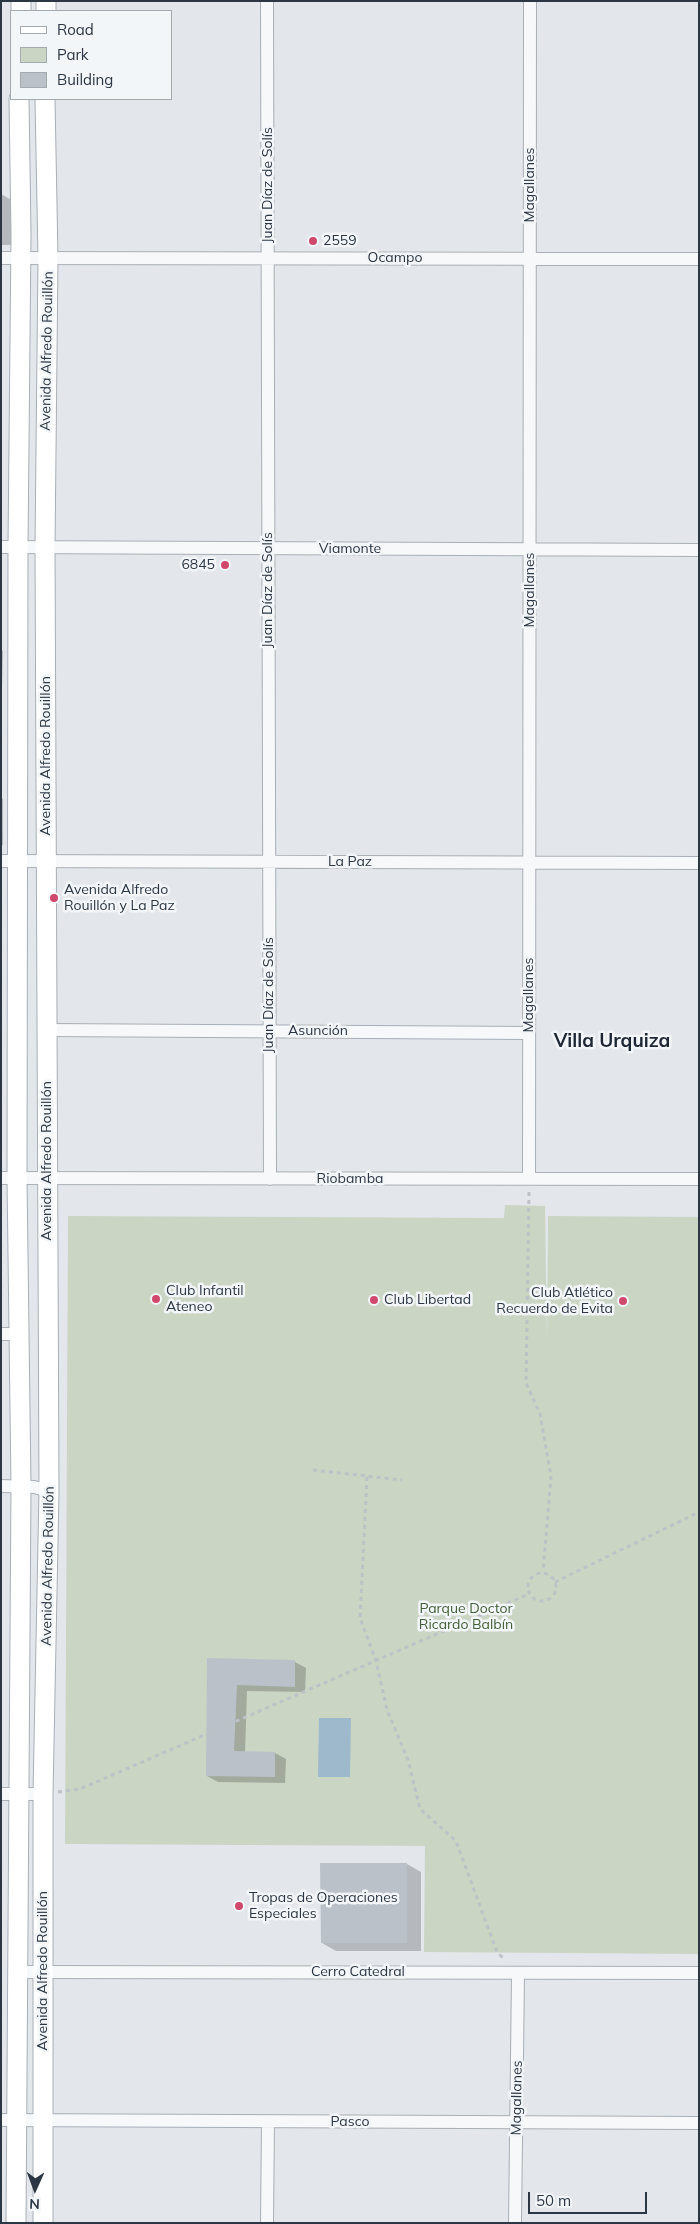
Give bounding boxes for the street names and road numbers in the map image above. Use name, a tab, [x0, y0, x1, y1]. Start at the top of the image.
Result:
street label: Juan Díaz de Solís	[260, 127, 276, 243]
street label: Magallanes	[522, 147, 538, 223]
street label: Ocampo	[368, 250, 422, 266]
street label: Avenida Alfredo Rouillón	[37, 271, 57, 431]
street label: Juan Díaz de Solís	[260, 532, 276, 648]
street label: Viamonte	[319, 541, 381, 557]
street label: Magallanes	[522, 552, 538, 628]
street label: Avenida Alfredo Rouillón	[38, 676, 54, 836]
street label: La Paz	[328, 854, 372, 870]
street label: Juan Díaz de Solís	[261, 937, 277, 1053]
street label: Magallanes	[521, 957, 537, 1033]
street label: Asunción	[288, 1023, 348, 1039]
street label: Avenida Alfredo Rouillón	[39, 1081, 55, 1241]
street label: Riobamba	[317, 1171, 383, 1187]
street label: Avenida Alfredo Rouillón	[38, 1486, 58, 1646]
street label: Avenida Alfredo Rouillón	[35, 1891, 51, 2051]
street label: Cerro Catedral	[311, 1964, 405, 1980]
street label: Magallanes	[508, 2060, 526, 2136]
street label: Pasco	[331, 2114, 369, 2130]

